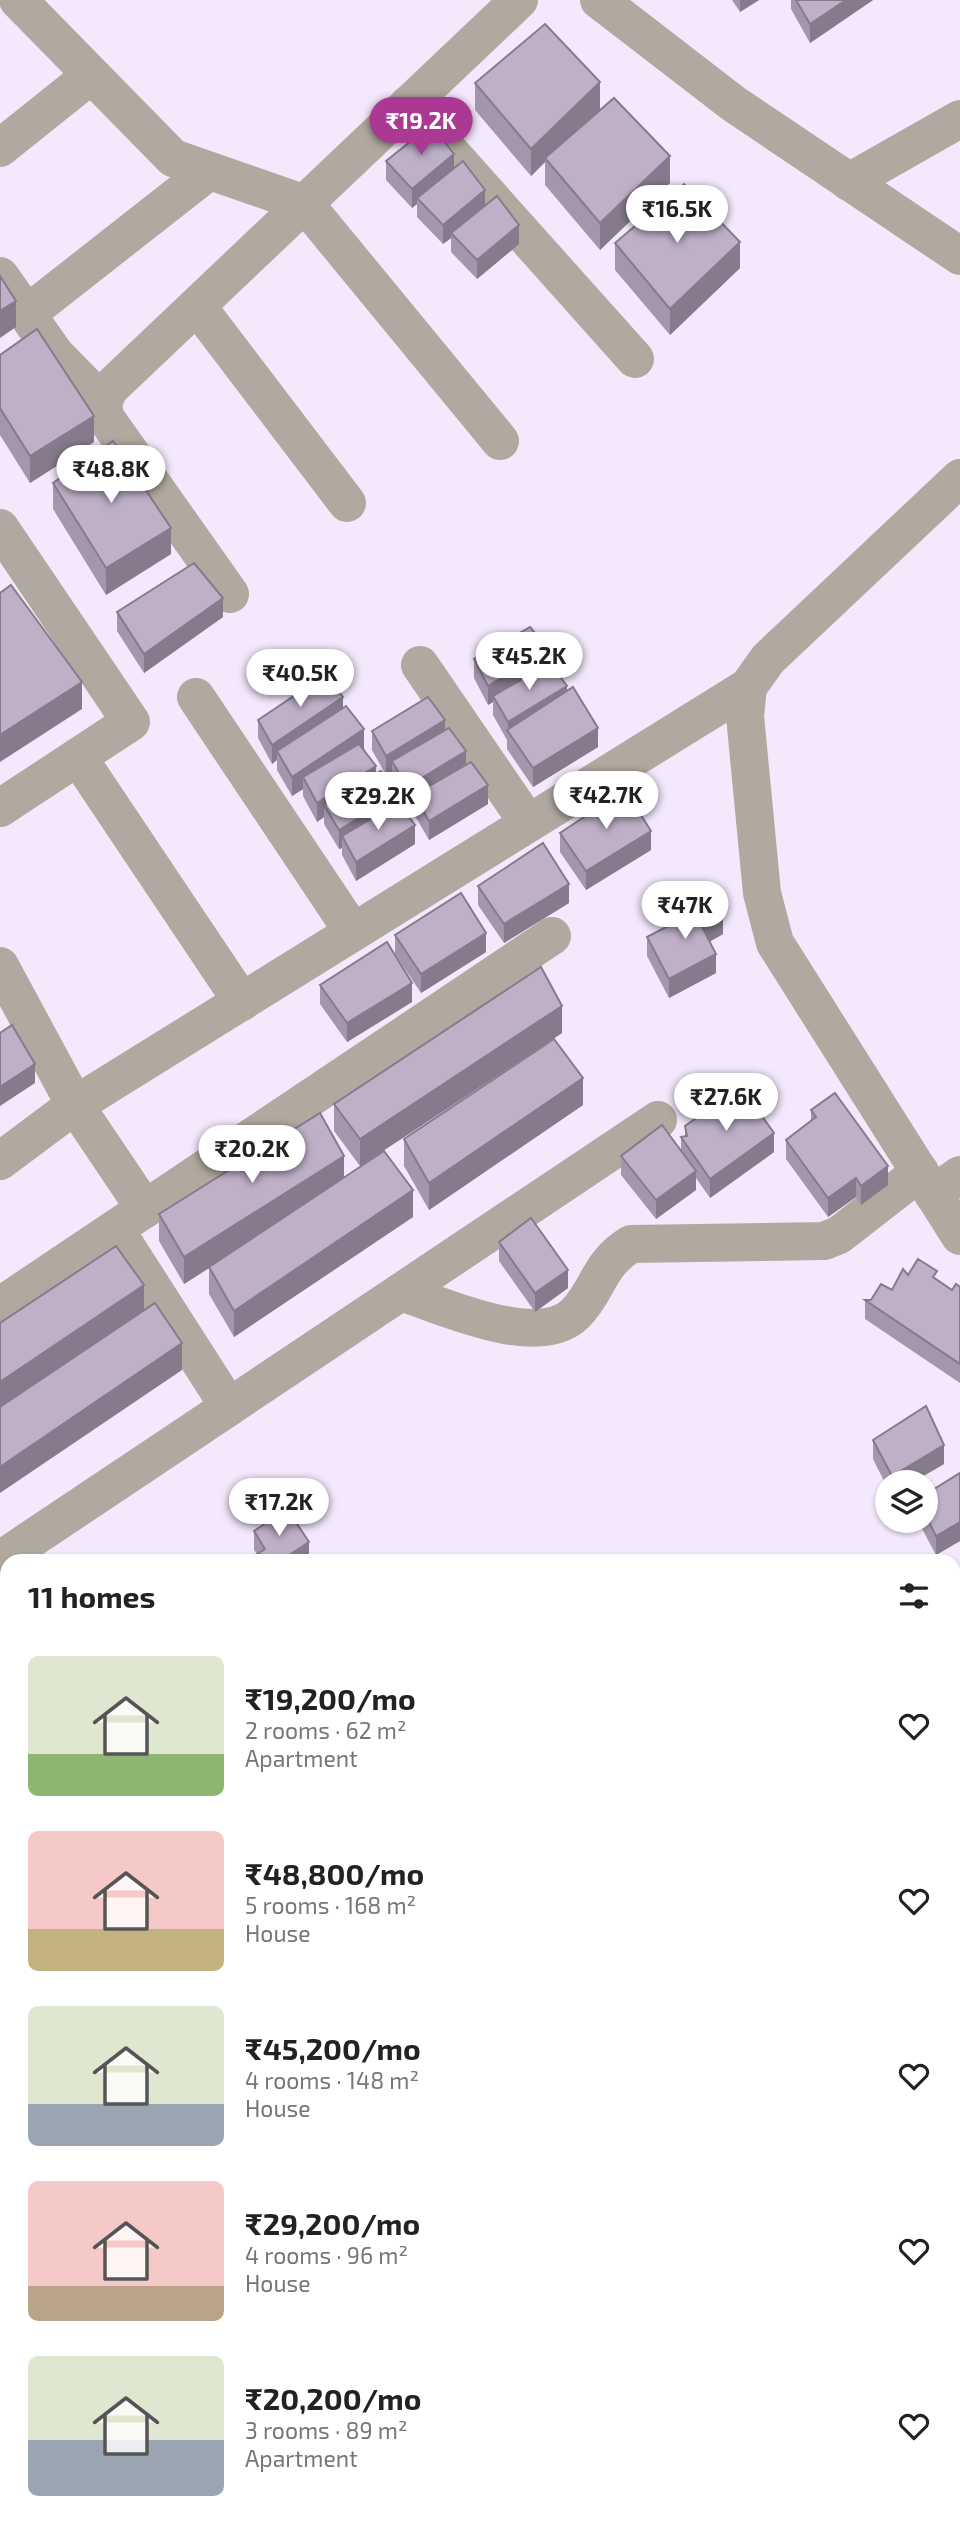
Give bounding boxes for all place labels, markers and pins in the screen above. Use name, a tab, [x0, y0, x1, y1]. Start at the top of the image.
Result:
pin: ₹19.2K	[364, 97, 478, 157]
pin: ₹16.5K	[620, 186, 734, 245]
pin: ₹48.8K	[54, 446, 168, 505]
pin: ₹45.2K	[472, 632, 586, 692]
pin: ₹40.5K	[243, 650, 357, 709]
pin: ₹29.2K	[321, 772, 435, 832]
pin: ₹42.7K	[549, 772, 663, 831]
pin: ₹47K	[644, 881, 726, 941]
pin: ₹27.6K	[669, 1074, 783, 1133]
pin: ₹20.2K	[195, 1126, 309, 1185]
pin: ₹17.2K	[222, 1478, 336, 1538]

